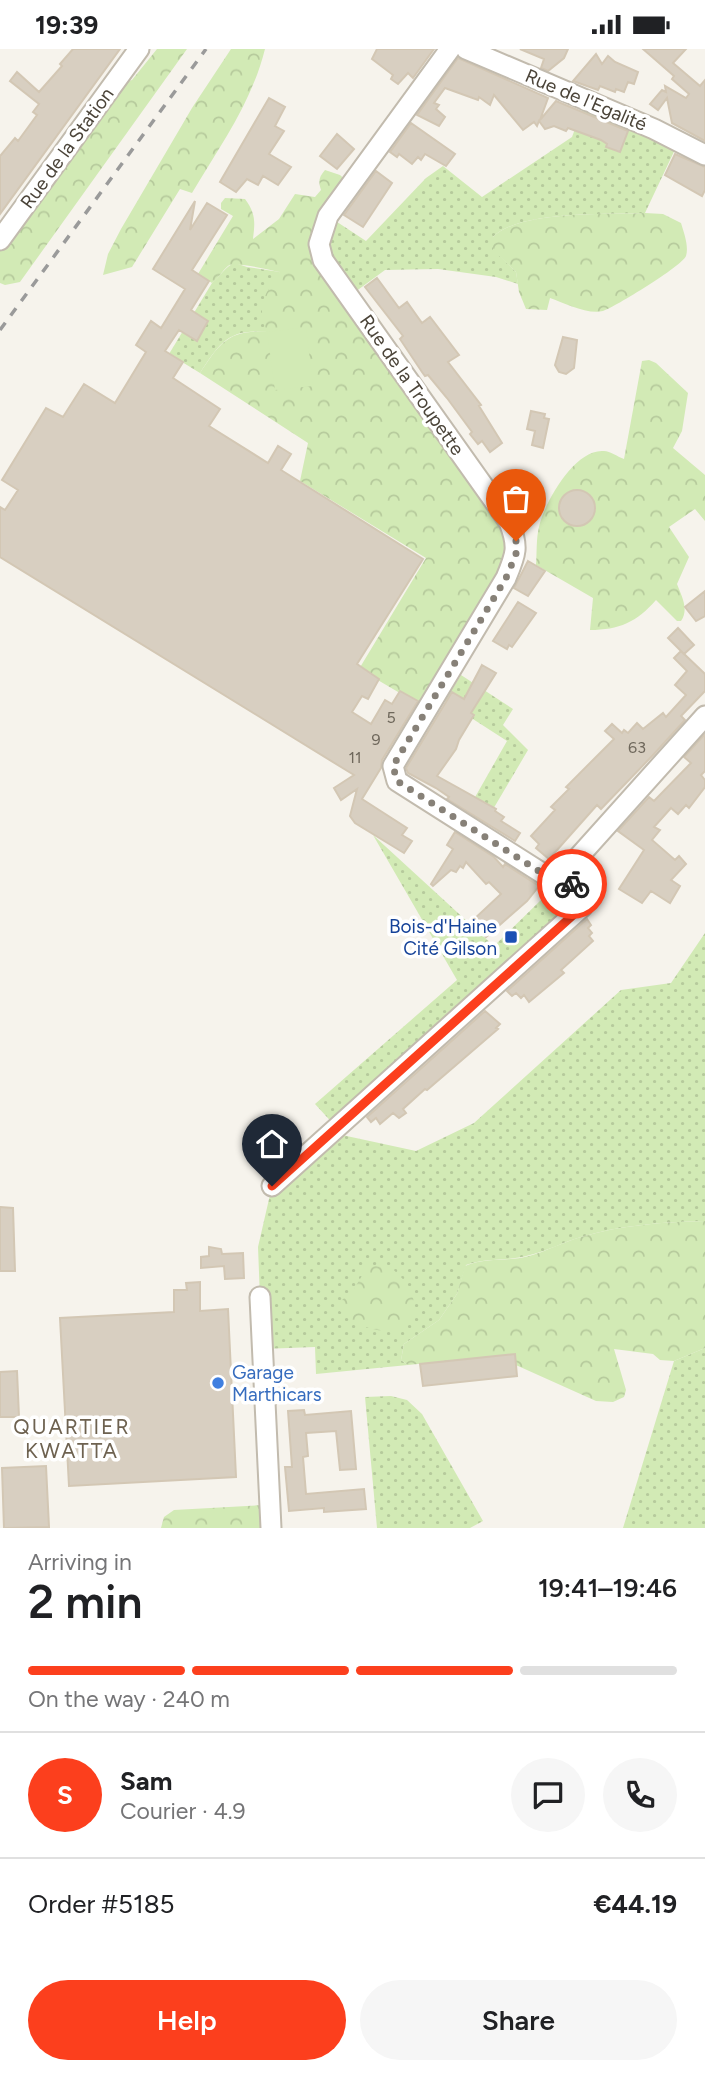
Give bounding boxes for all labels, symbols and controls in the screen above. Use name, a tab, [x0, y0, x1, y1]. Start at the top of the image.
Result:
text: 19:39	[35, 9, 98, 41]
street label: Rue de l'Egalité	[522, 64, 650, 136]
street label: Rue de la Station	[15, 83, 119, 213]
street label: Rue de la Troupette	[355, 310, 469, 460]
pin	[486, 469, 546, 541]
icon: bag	[497, 480, 535, 518]
house number: 5	[386, 708, 396, 727]
house number: 9	[371, 730, 381, 749]
house number: 63	[628, 738, 646, 757]
house number: 11	[348, 748, 362, 767]
courier	[537, 849, 607, 919]
icon: bike	[553, 865, 591, 903]
place label: Bois-d'Haine Cité Gilson	[389, 915, 497, 960]
marker: Bois-d'Haine Cité Gilson	[503, 929, 519, 945]
pin	[242, 1114, 302, 1186]
icon: home	[253, 1125, 291, 1163]
place label: Garage Marthicars	[232, 1361, 322, 1406]
marker: Garage Marthicars	[210, 1375, 226, 1391]
district label: QUARTIER KWATTA	[13, 1414, 131, 1463]
text: Arriving in	[28, 1548, 132, 1576]
text: 19:41–19:46	[538, 1572, 677, 1604]
text: 2 min	[28, 1574, 143, 1630]
text: On the way · 240 m	[28, 1685, 230, 1713]
button: chat	[511, 1758, 585, 1832]
button: phone	[603, 1758, 677, 1832]
text: Sam	[120, 1765, 172, 1797]
text: S	[57, 1779, 73, 1811]
text: Courier · 4.9	[120, 1797, 246, 1825]
text: Order #5185	[28, 1888, 175, 1920]
text: €44.19	[594, 1888, 677, 1920]
button: Help	[28, 1980, 346, 2060]
button: Share	[360, 1980, 677, 2060]

